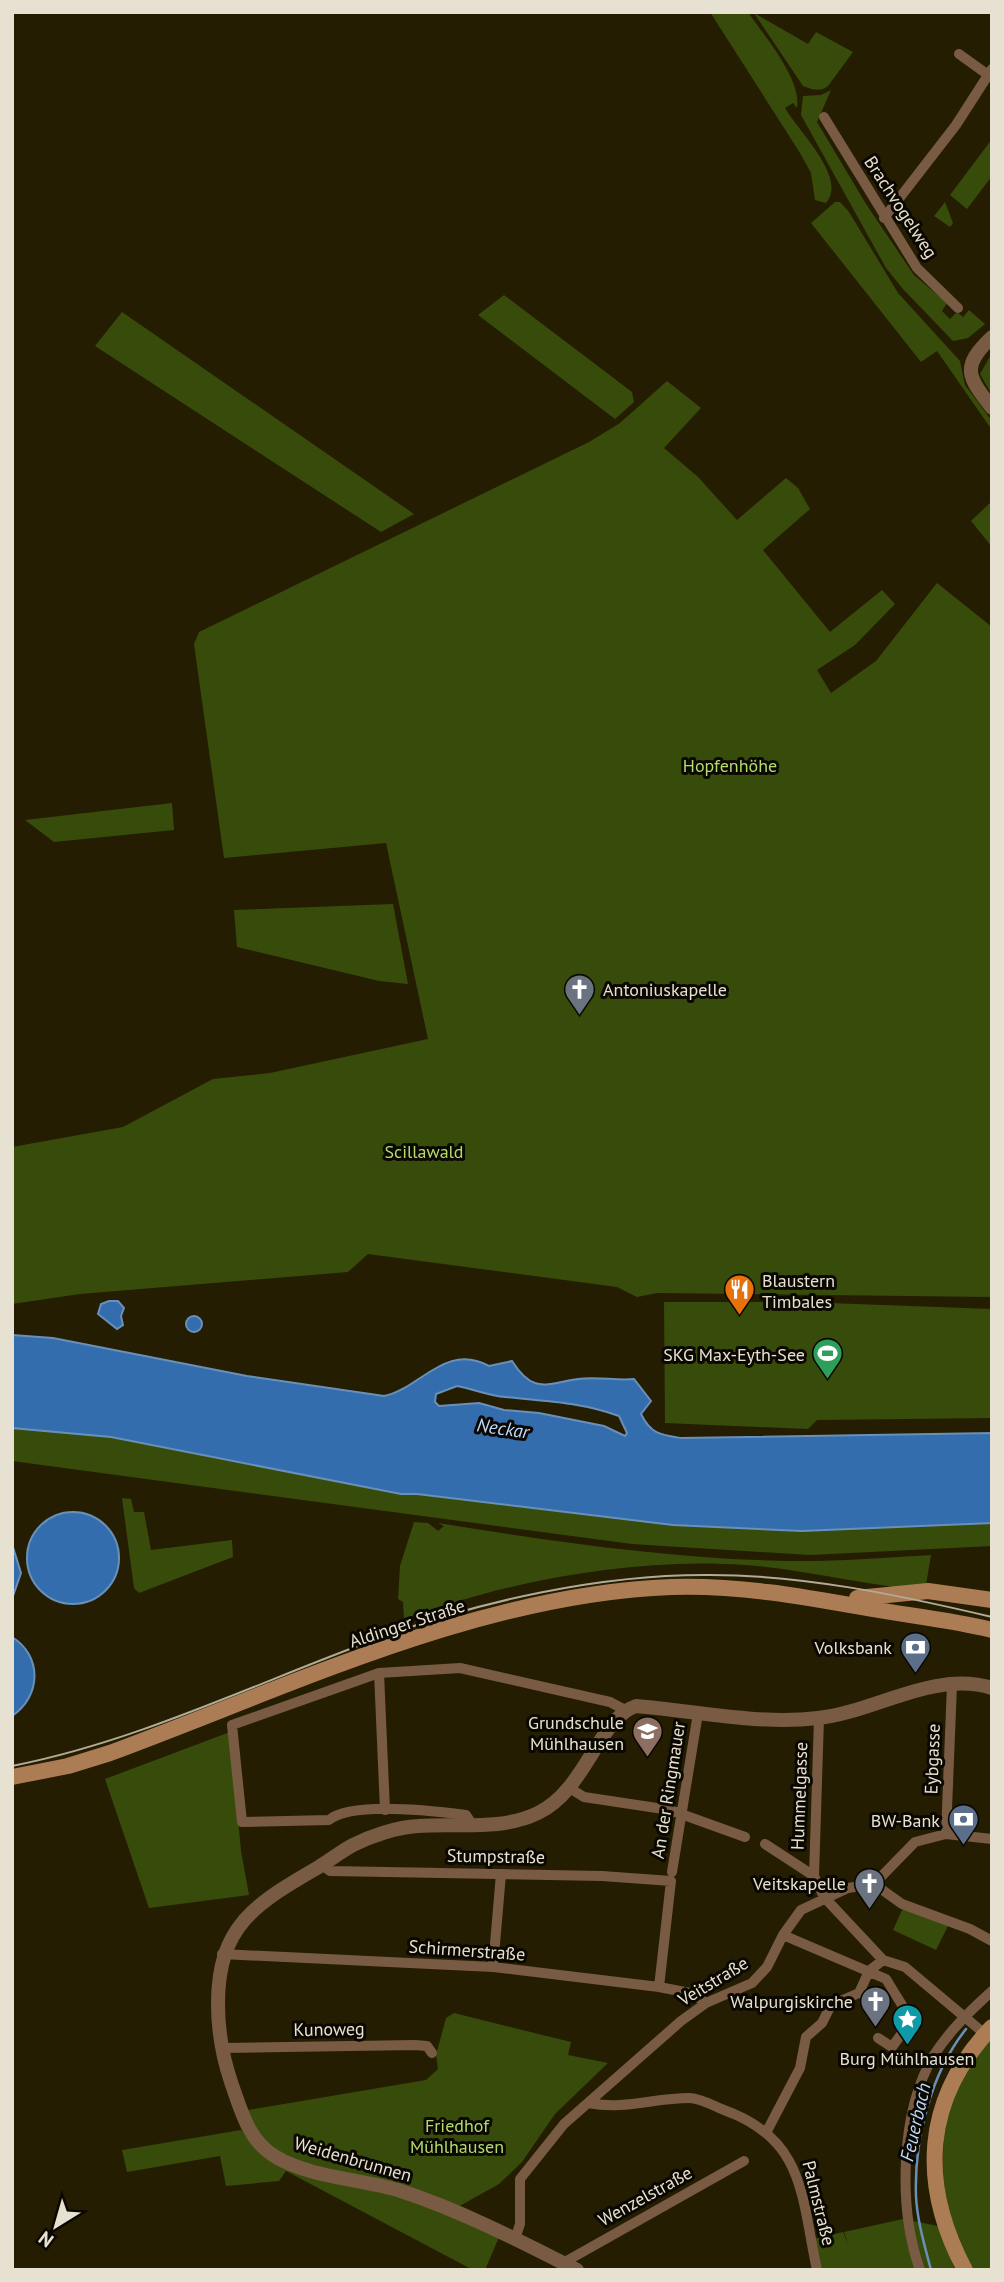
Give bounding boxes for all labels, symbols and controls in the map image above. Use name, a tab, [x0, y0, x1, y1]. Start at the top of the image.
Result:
street label: Brachvogelweg	[859, 152, 943, 262]
park label: Hopfenhöhe	[683, 754, 777, 777]
church icon: Antoniuskapelle	[563, 972, 597, 1016]
place label: Antoniuskapelle	[603, 978, 727, 1001]
park label: Scillawald	[384, 1140, 464, 1163]
place label: Blaustern Timbales	[762, 1269, 835, 1313]
restaurant icon: Blaustern Timbales	[722, 1273, 756, 1317]
sports icon: SKG Max-Eyth-See	[811, 1337, 845, 1381]
place label: SKG Max-Eyth-See	[663, 1343, 805, 1366]
water label: Neckar	[475, 1412, 532, 1444]
street label: Aldinger Straße	[346, 1593, 468, 1653]
bank icon: Volksbank	[898, 1630, 932, 1674]
place label: Volksbank	[814, 1636, 892, 1659]
place label: Grundschule Mühlhausen	[528, 1711, 624, 1755]
school or university icon: Grundschule Mühlhausen	[630, 1715, 664, 1759]
street label: An der Ringmauer	[646, 1720, 690, 1860]
street label: Eybgasse	[919, 1723, 945, 1795]
street label: Hummelgasse	[786, 1741, 812, 1851]
bank icon: BW-Bank	[946, 1803, 980, 1847]
place label: BW-Bank	[871, 1809, 940, 1832]
street label: Stumpstraße	[447, 1844, 545, 1868]
church icon: Veitskapelle	[852, 1866, 886, 1910]
place label: Veitskapelle	[752, 1872, 846, 1895]
street label: Schirmerstraße	[408, 1934, 526, 1966]
street label: Veitstraße	[673, 1951, 752, 2011]
church icon: Walpurgiskirche	[859, 1984, 893, 2028]
place label: Walpurgiskirche	[730, 1990, 853, 2013]
place icon: Burg Mühlhausen	[890, 2003, 924, 2047]
street label: Kunoweg	[293, 2017, 365, 2041]
place label: Burg Mühlhausen	[840, 2047, 974, 2070]
water label: Feuerbach	[894, 2080, 936, 2164]
park label: Friedhof Mühlhausen	[410, 2114, 504, 2158]
street label: Weidenbrunnen	[292, 2131, 414, 2187]
street label: Palmstraße	[797, 2158, 841, 2248]
street label: Wenzelstraße	[594, 2161, 696, 2231]
north arrow	[21, 2191, 91, 2261]
text: N	[34, 2226, 58, 2253]

